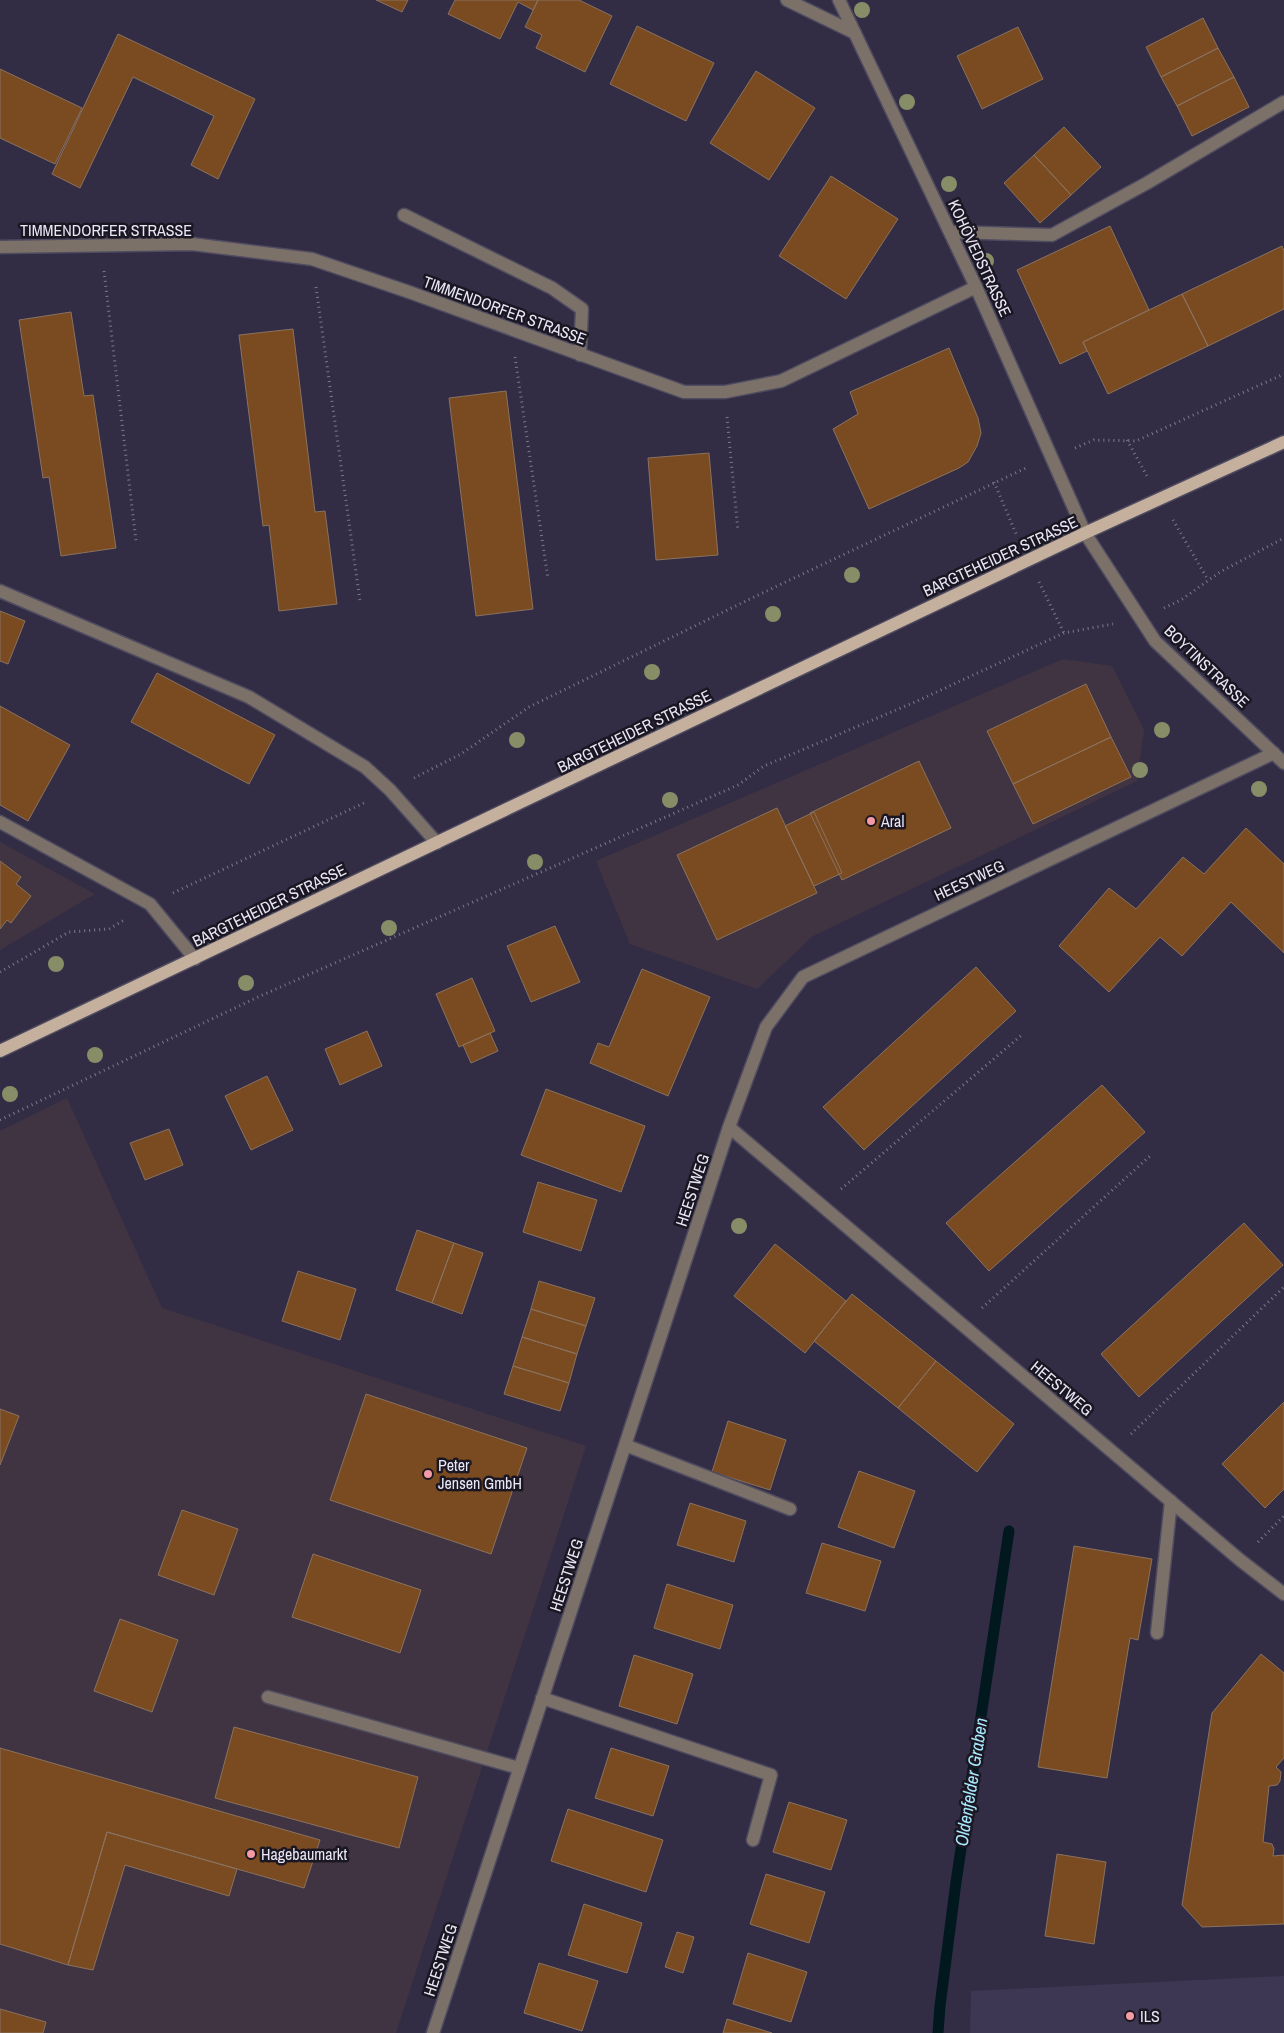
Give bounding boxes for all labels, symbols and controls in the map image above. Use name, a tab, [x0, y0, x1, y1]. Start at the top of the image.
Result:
street label: KOHÖVEDSTRASSE	[943, 196, 1017, 320]
street label: TIMMENDORFER STRASSE	[20, 219, 192, 241]
street label: TIMMENDORFER STRASSE	[420, 270, 590, 350]
street label: BARGTEHEIDER STRASSE	[919, 510, 1081, 602]
street label: BOYTINSTRASSE	[1160, 620, 1254, 712]
street label: BARGTEHEIDER STRASSE	[553, 684, 715, 778]
place label: Aral	[880, 810, 904, 832]
marker: Aral	[865, 815, 877, 827]
street label: HEESTWEG	[930, 854, 1008, 906]
street label: BARGTEHEIDER STRASSE	[188, 858, 350, 952]
street label: HEESTWEG	[670, 1151, 714, 1229]
street label: HEESTWEG	[1026, 1355, 1098, 1421]
place label: Peter Jensen GmbH	[438, 1454, 522, 1494]
marker: Peter Jensen GmbH	[422, 1468, 434, 1480]
street label: HEESTWEG	[544, 1536, 588, 1614]
water label: Oldenfelder Graben	[949, 1716, 993, 1848]
place label: Hagebaumarkt	[261, 1843, 347, 1865]
marker: Hagebaumarkt	[245, 1848, 257, 1860]
street label: HEESTWEG	[418, 1921, 462, 1999]
place label: ILS	[1140, 2005, 1160, 2027]
marker: ILS	[1124, 2010, 1136, 2022]

